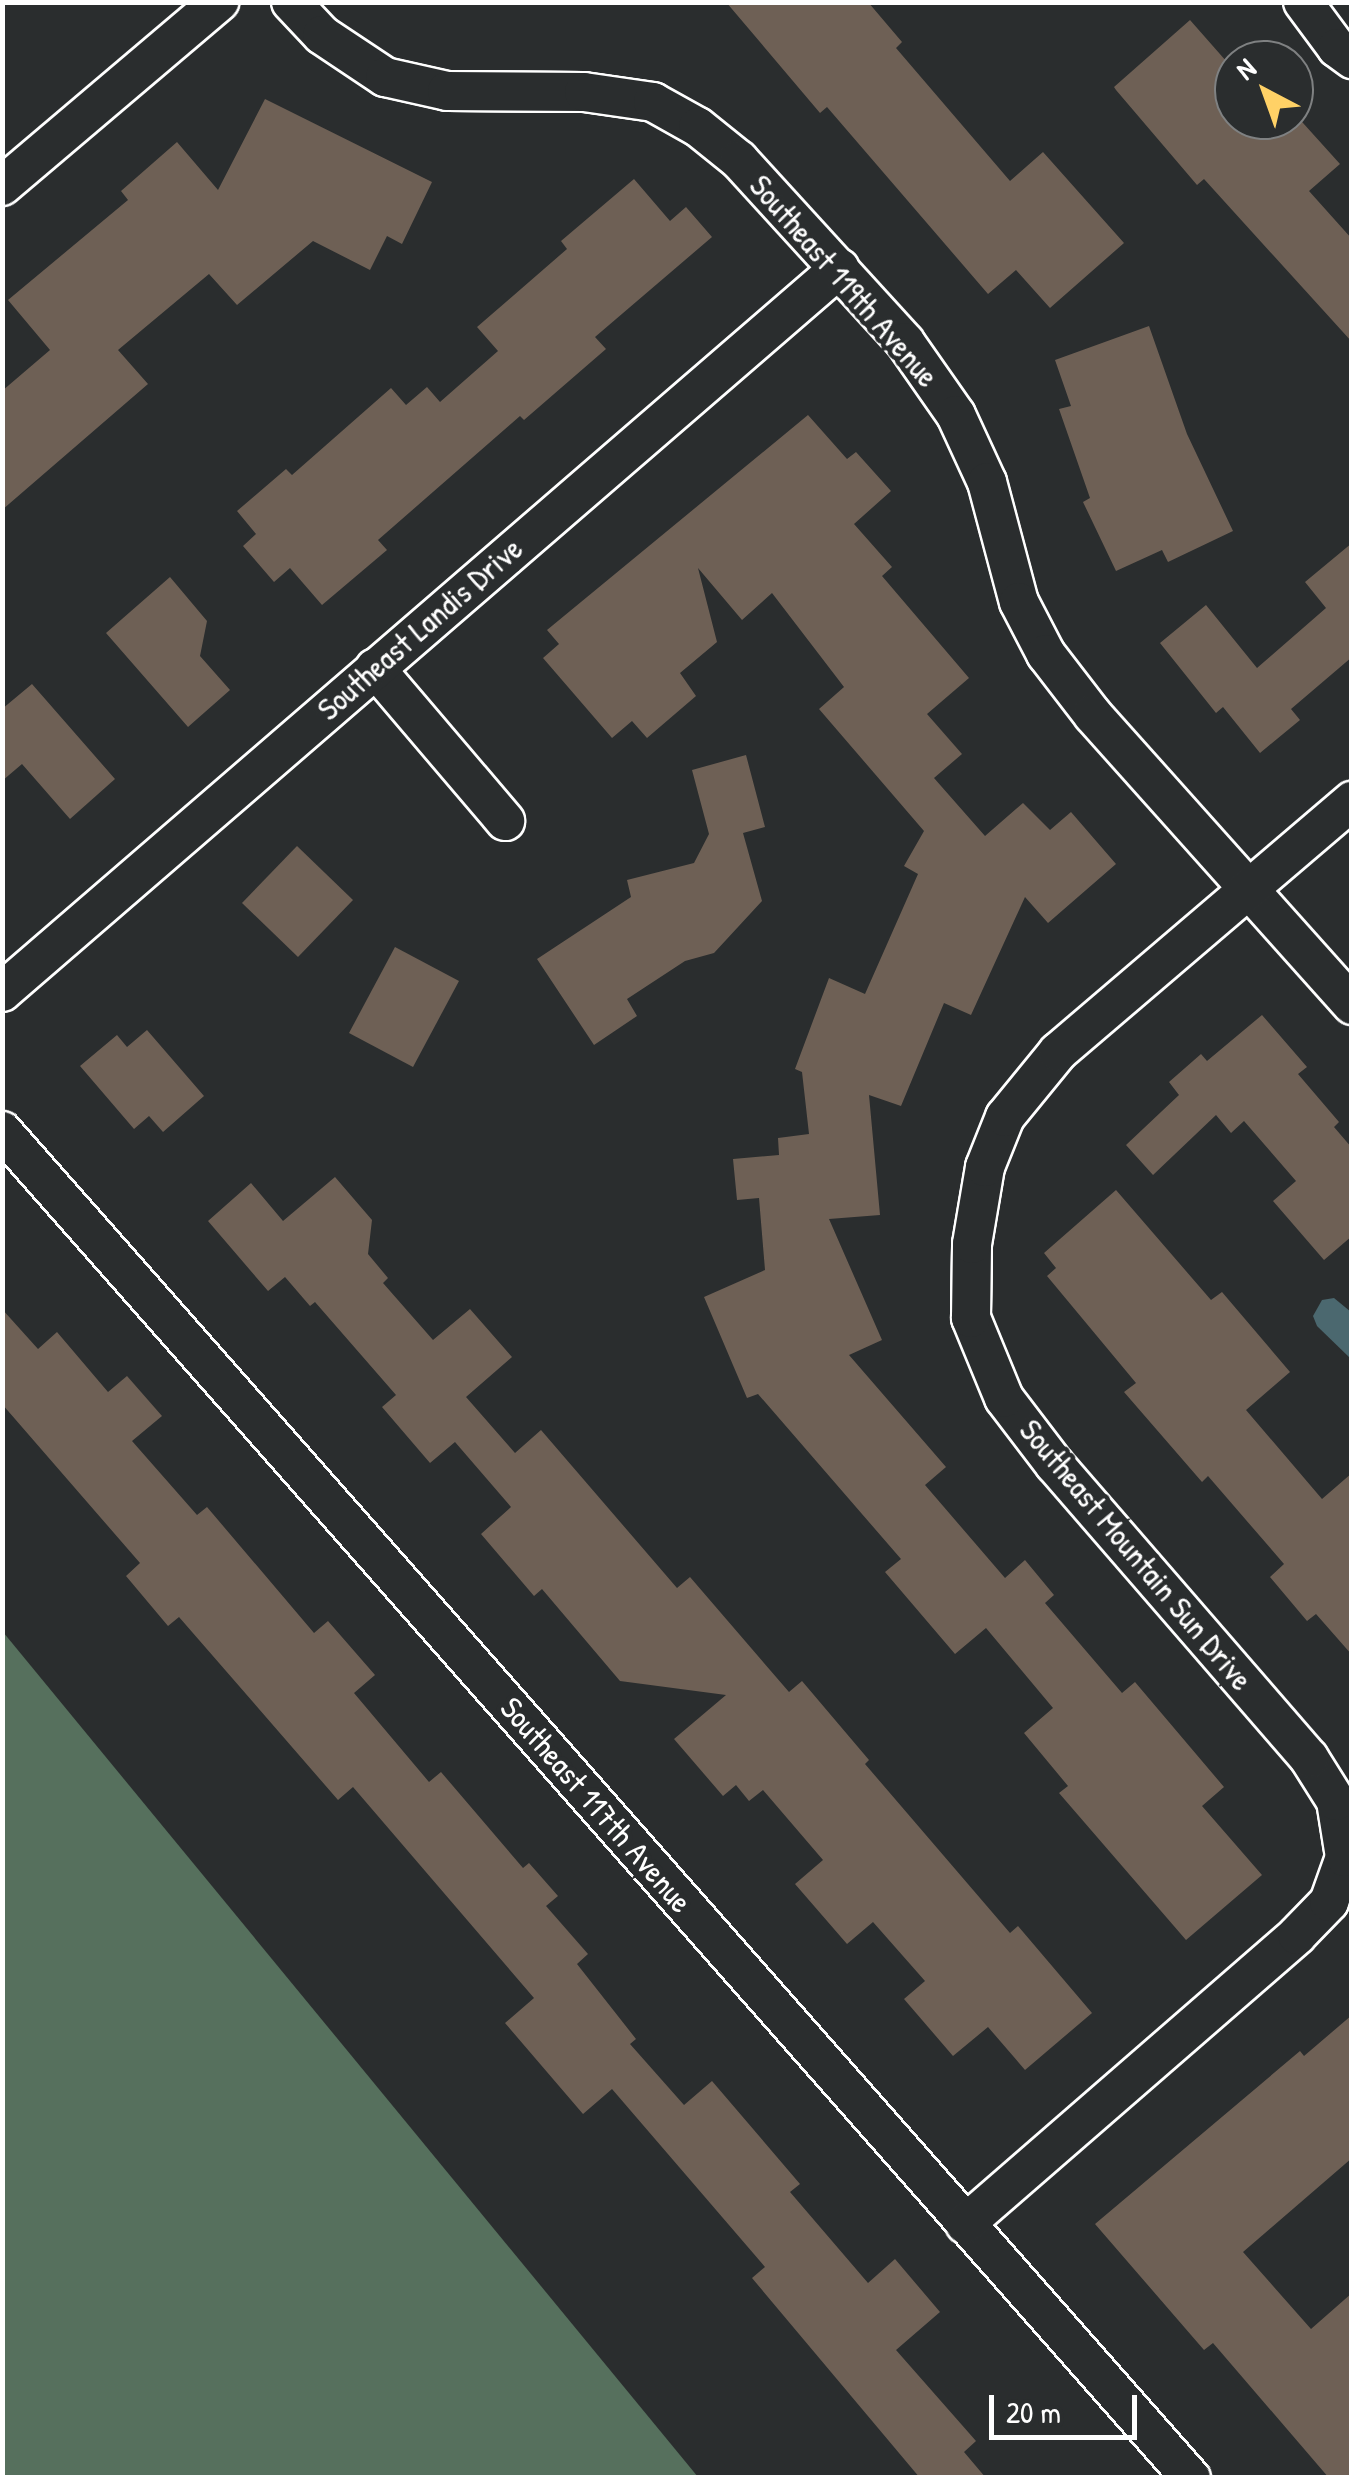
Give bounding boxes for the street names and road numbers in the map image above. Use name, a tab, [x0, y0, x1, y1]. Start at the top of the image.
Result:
street label: Southeast 119th Avenue	[741, 167, 947, 395]
street label: Southeast Landis Drive	[310, 529, 530, 729]
street label: Southeast Mountain Sun Drive	[1011, 1412, 1261, 1698]
street label: Southeast 117th Avenue	[492, 1689, 700, 1921]

